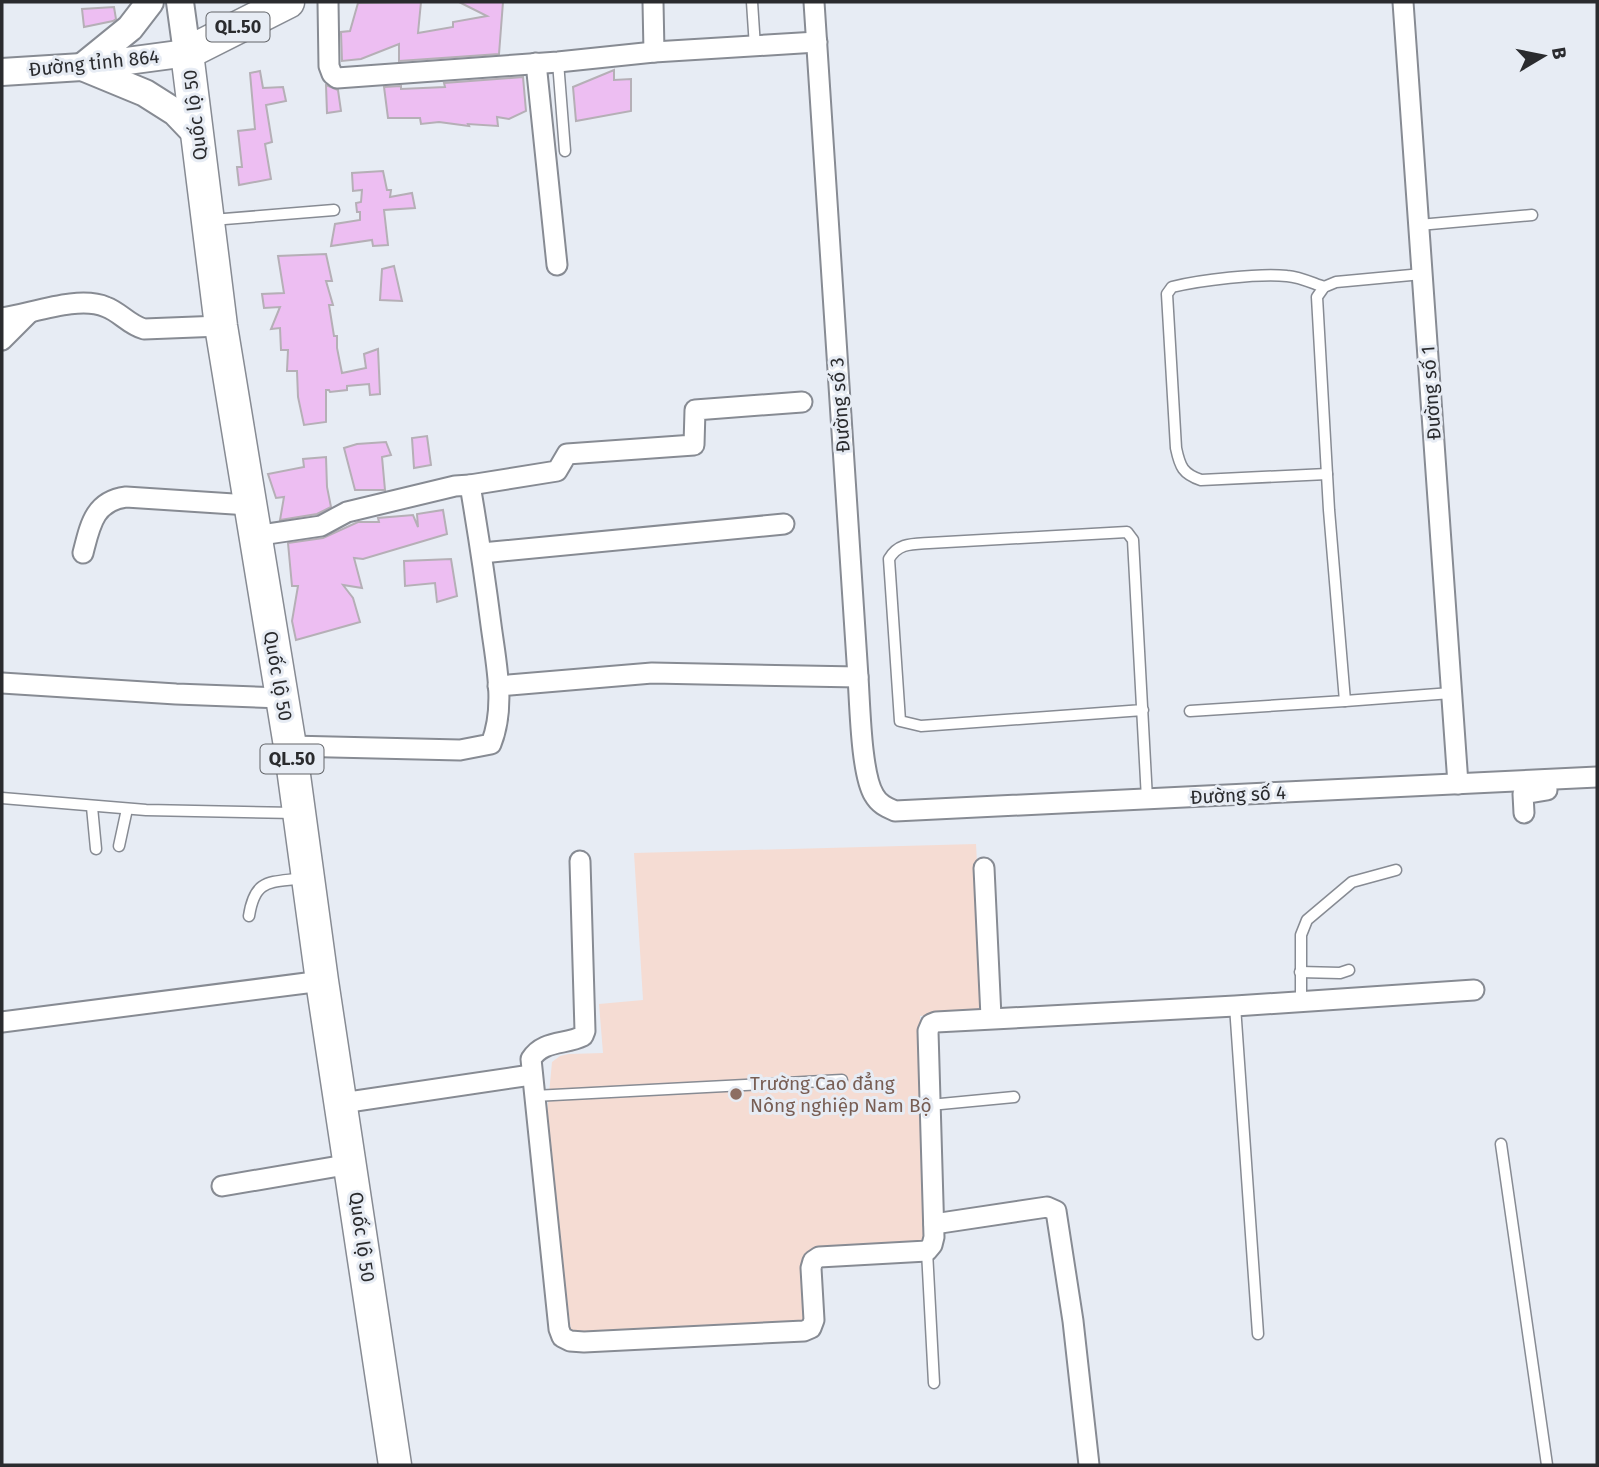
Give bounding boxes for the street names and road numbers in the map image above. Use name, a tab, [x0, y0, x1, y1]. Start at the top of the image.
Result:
road number: QL.50	[206, 12, 270, 42]
street label: Đường tỉnh 864	[28, 45, 160, 81]
street label: Quốc lộ 50	[178, 68, 212, 162]
street label: Đường số 1	[1416, 345, 1446, 441]
street label: Đường số 3	[825, 357, 855, 453]
street label: Quốc lộ 50	[259, 629, 297, 723]
road number: QL.50	[260, 744, 324, 774]
street label: Đường số 4	[1189, 781, 1287, 809]
street label: Quốc lộ 50	[344, 1190, 380, 1284]

